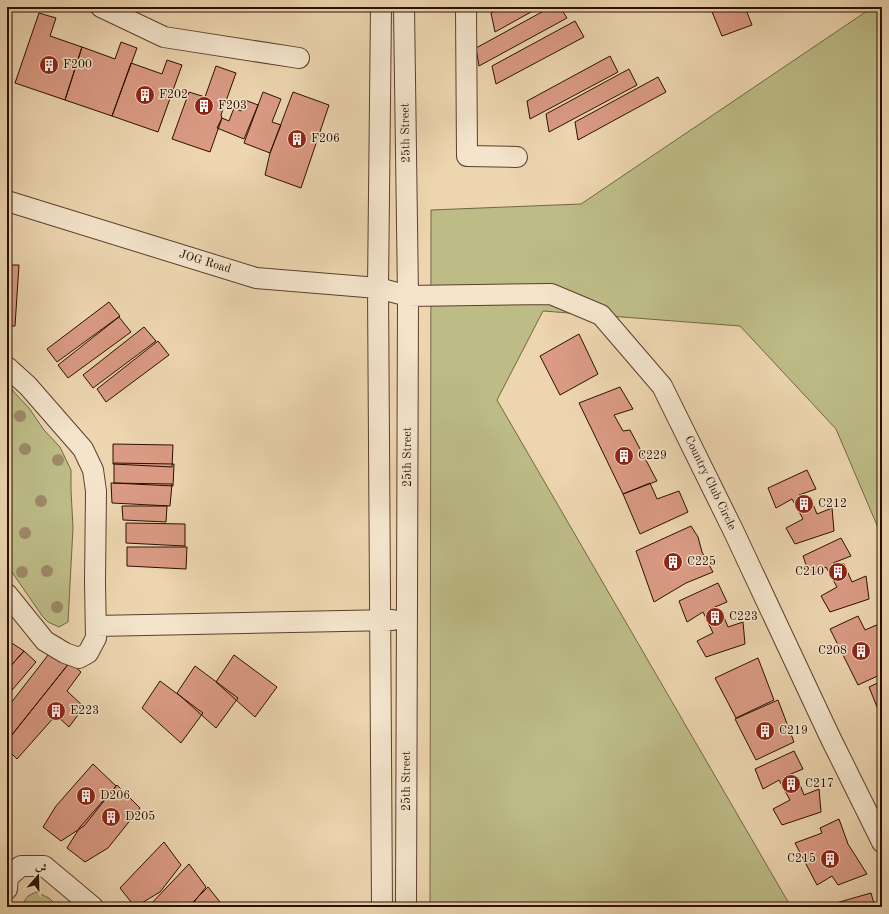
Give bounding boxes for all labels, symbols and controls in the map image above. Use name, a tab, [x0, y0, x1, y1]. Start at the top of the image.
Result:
building icon: F200	[38, 54, 60, 76]
place label: F200	[63, 59, 92, 71]
building icon: F202	[134, 84, 156, 106]
place label: F202	[159, 89, 188, 101]
building icon: F203	[193, 95, 215, 117]
place label: F203	[218, 100, 247, 112]
street label: 25th Street	[398, 103, 413, 163]
building icon: F206	[286, 128, 308, 150]
place label: F206	[311, 133, 340, 145]
street label: JOG Road	[178, 248, 232, 276]
street label: 25th Street	[401, 427, 414, 487]
street label: Country Club Circle	[682, 434, 738, 532]
building icon: C229	[613, 445, 635, 467]
place label: C229	[638, 450, 667, 462]
building icon: C212	[793, 493, 815, 515]
place label: C212	[818, 498, 847, 510]
building icon: C225	[662, 551, 684, 573]
place label: C225	[687, 555, 716, 568]
building icon: C210	[827, 561, 849, 583]
place label: C210	[795, 566, 824, 578]
building icon: C223	[704, 606, 726, 628]
place label: C223	[729, 611, 758, 623]
building icon: C208	[850, 640, 872, 662]
place label: C208	[818, 645, 847, 657]
building icon: E223	[45, 700, 67, 722]
place label: E223	[70, 705, 99, 717]
building icon: C219	[754, 720, 776, 742]
place label: C219	[779, 725, 808, 737]
street label: 25th Street	[400, 751, 413, 811]
building icon: C217	[780, 773, 802, 795]
place label: C217	[805, 778, 834, 790]
building icon: D206	[75, 785, 97, 807]
place label: D206	[100, 790, 130, 802]
building icon: D205	[100, 806, 122, 828]
place label: D205	[125, 810, 155, 823]
building icon: C215	[819, 848, 841, 870]
place label: C215	[787, 852, 816, 865]
north arrow	[18, 856, 58, 896]
text: ش	[34, 861, 48, 875]

